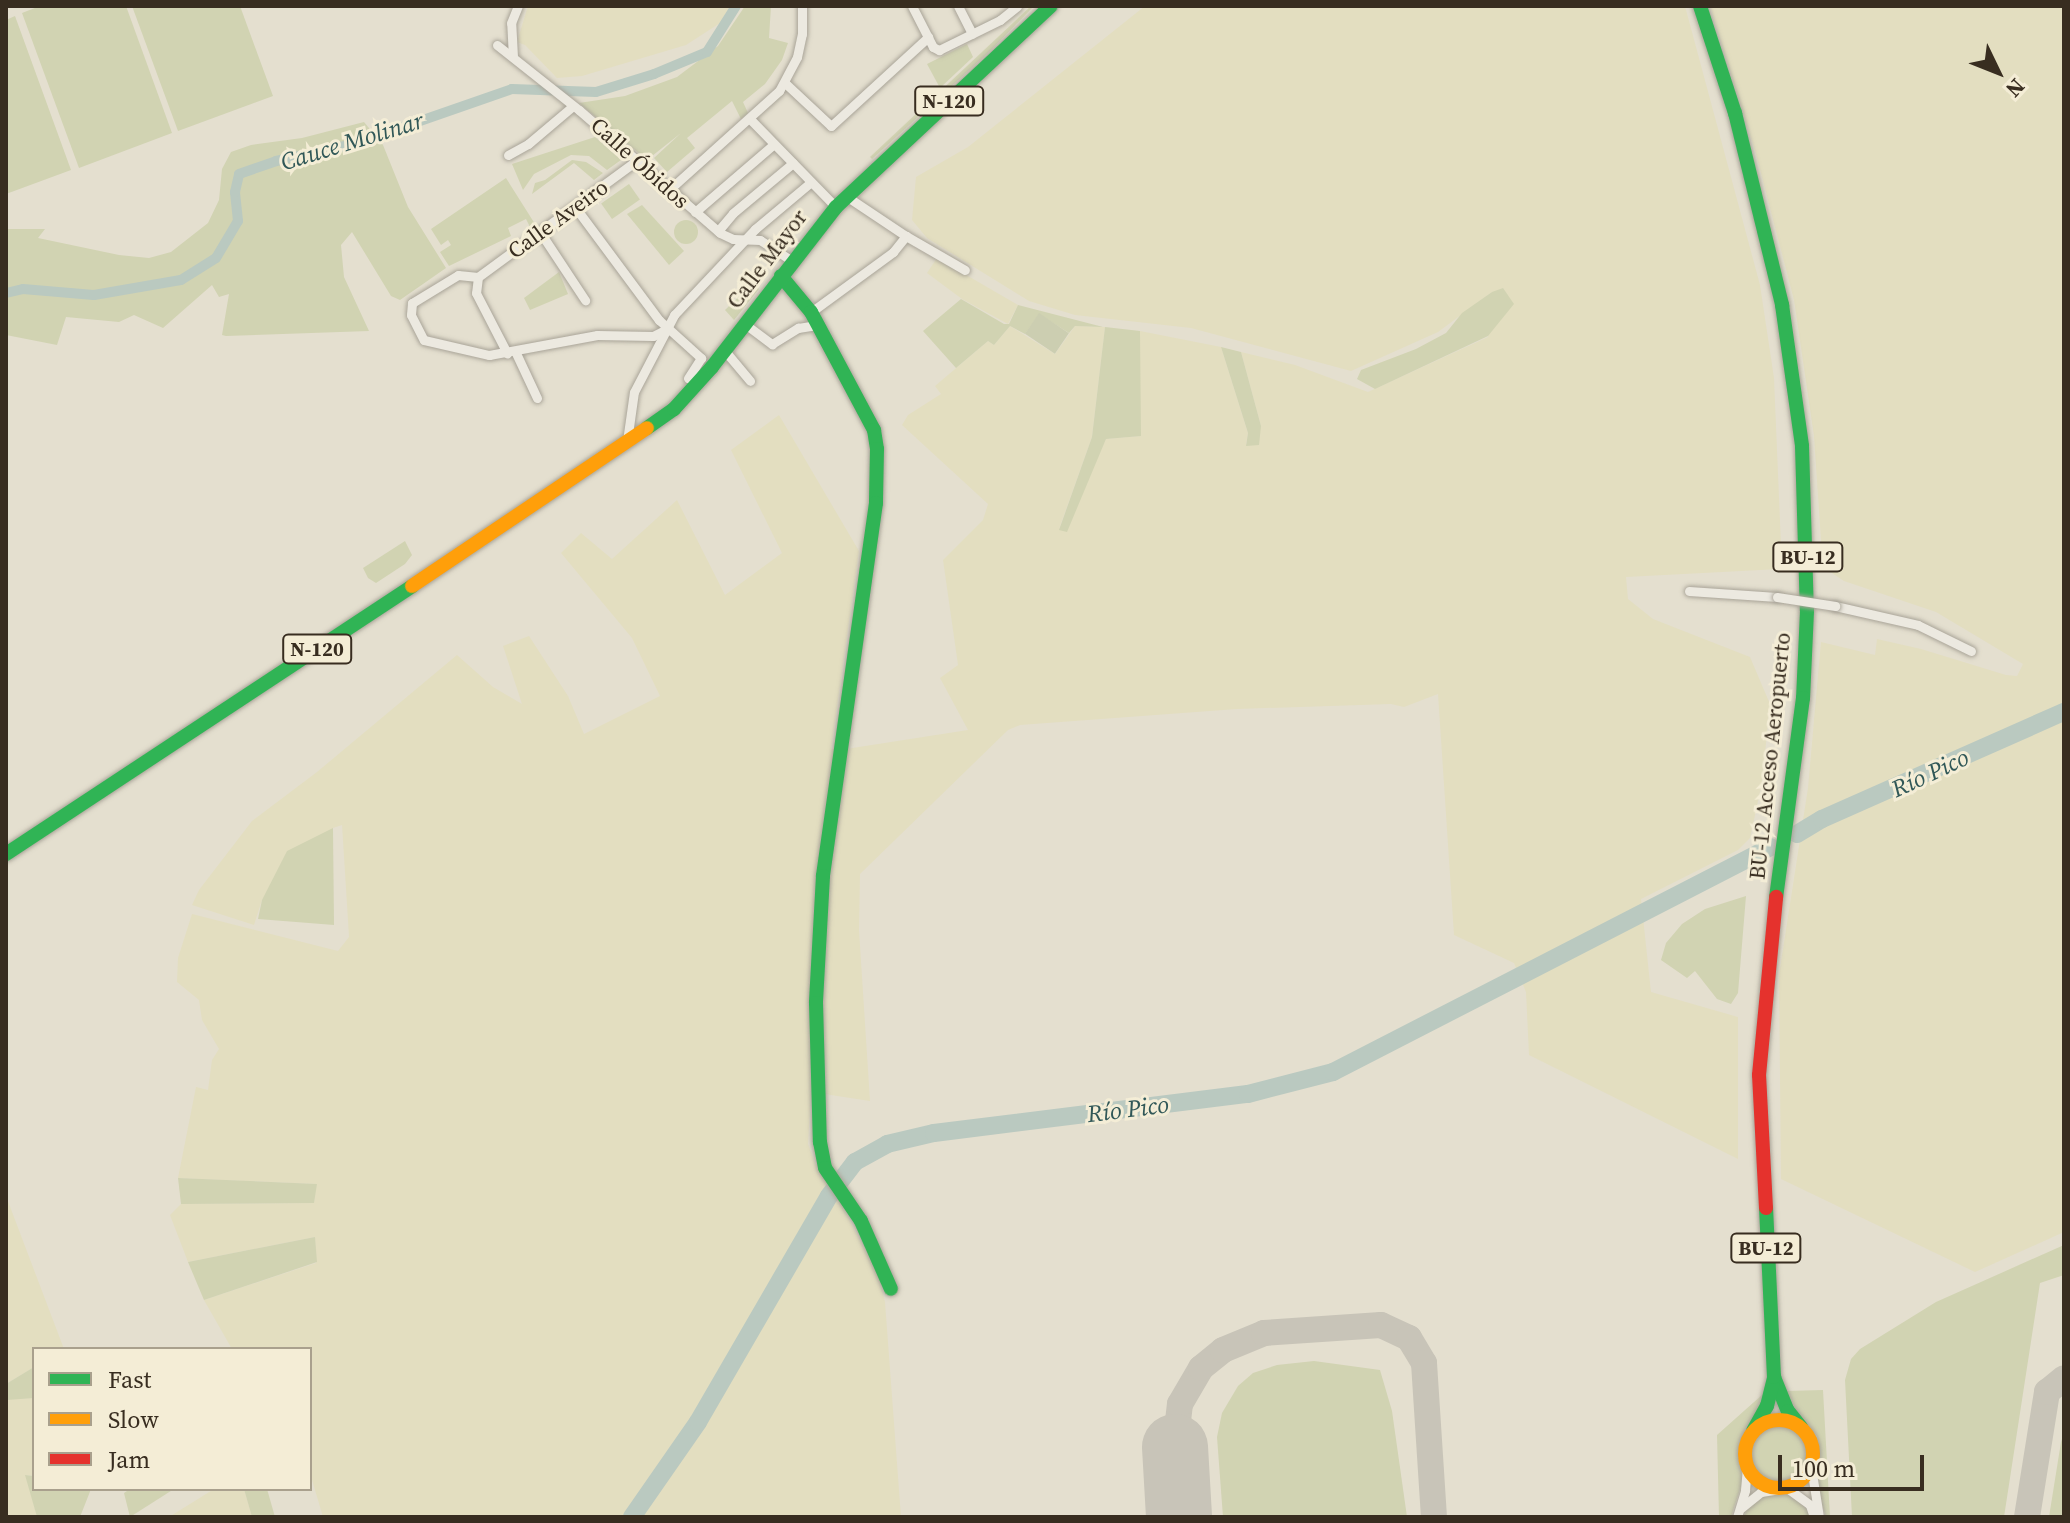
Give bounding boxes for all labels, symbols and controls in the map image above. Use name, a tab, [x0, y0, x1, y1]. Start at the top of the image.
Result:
north arrow	[1958, 32, 2038, 112]
text: N	[1999, 72, 2032, 104]
road number: N-120	[913, 85, 985, 117]
water label: Cauce Molinar	[277, 106, 427, 176]
street label: Calle Óbidos	[585, 112, 695, 214]
street label: Calle Aveiro	[503, 174, 613, 264]
street label: Calle Mayor	[721, 204, 813, 314]
road number: BU-12	[1772, 541, 1844, 573]
street label: BU-12 Acceso Aeropuerto	[1744, 631, 1796, 881]
road number: N-120	[281, 633, 353, 665]
water label: Río Pico	[1887, 743, 1973, 803]
water label: Río Pico	[1086, 1090, 1170, 1128]
road number: BU-12	[1730, 1232, 1802, 1264]
legend	[32, 1347, 312, 1491]
text: Fast	[108, 1363, 151, 1396]
text: Slow	[108, 1403, 159, 1436]
scale bar	[1782, 1439, 1928, 1489]
text: Jam	[108, 1443, 150, 1476]
text: 100 m	[1792, 1452, 1855, 1485]

